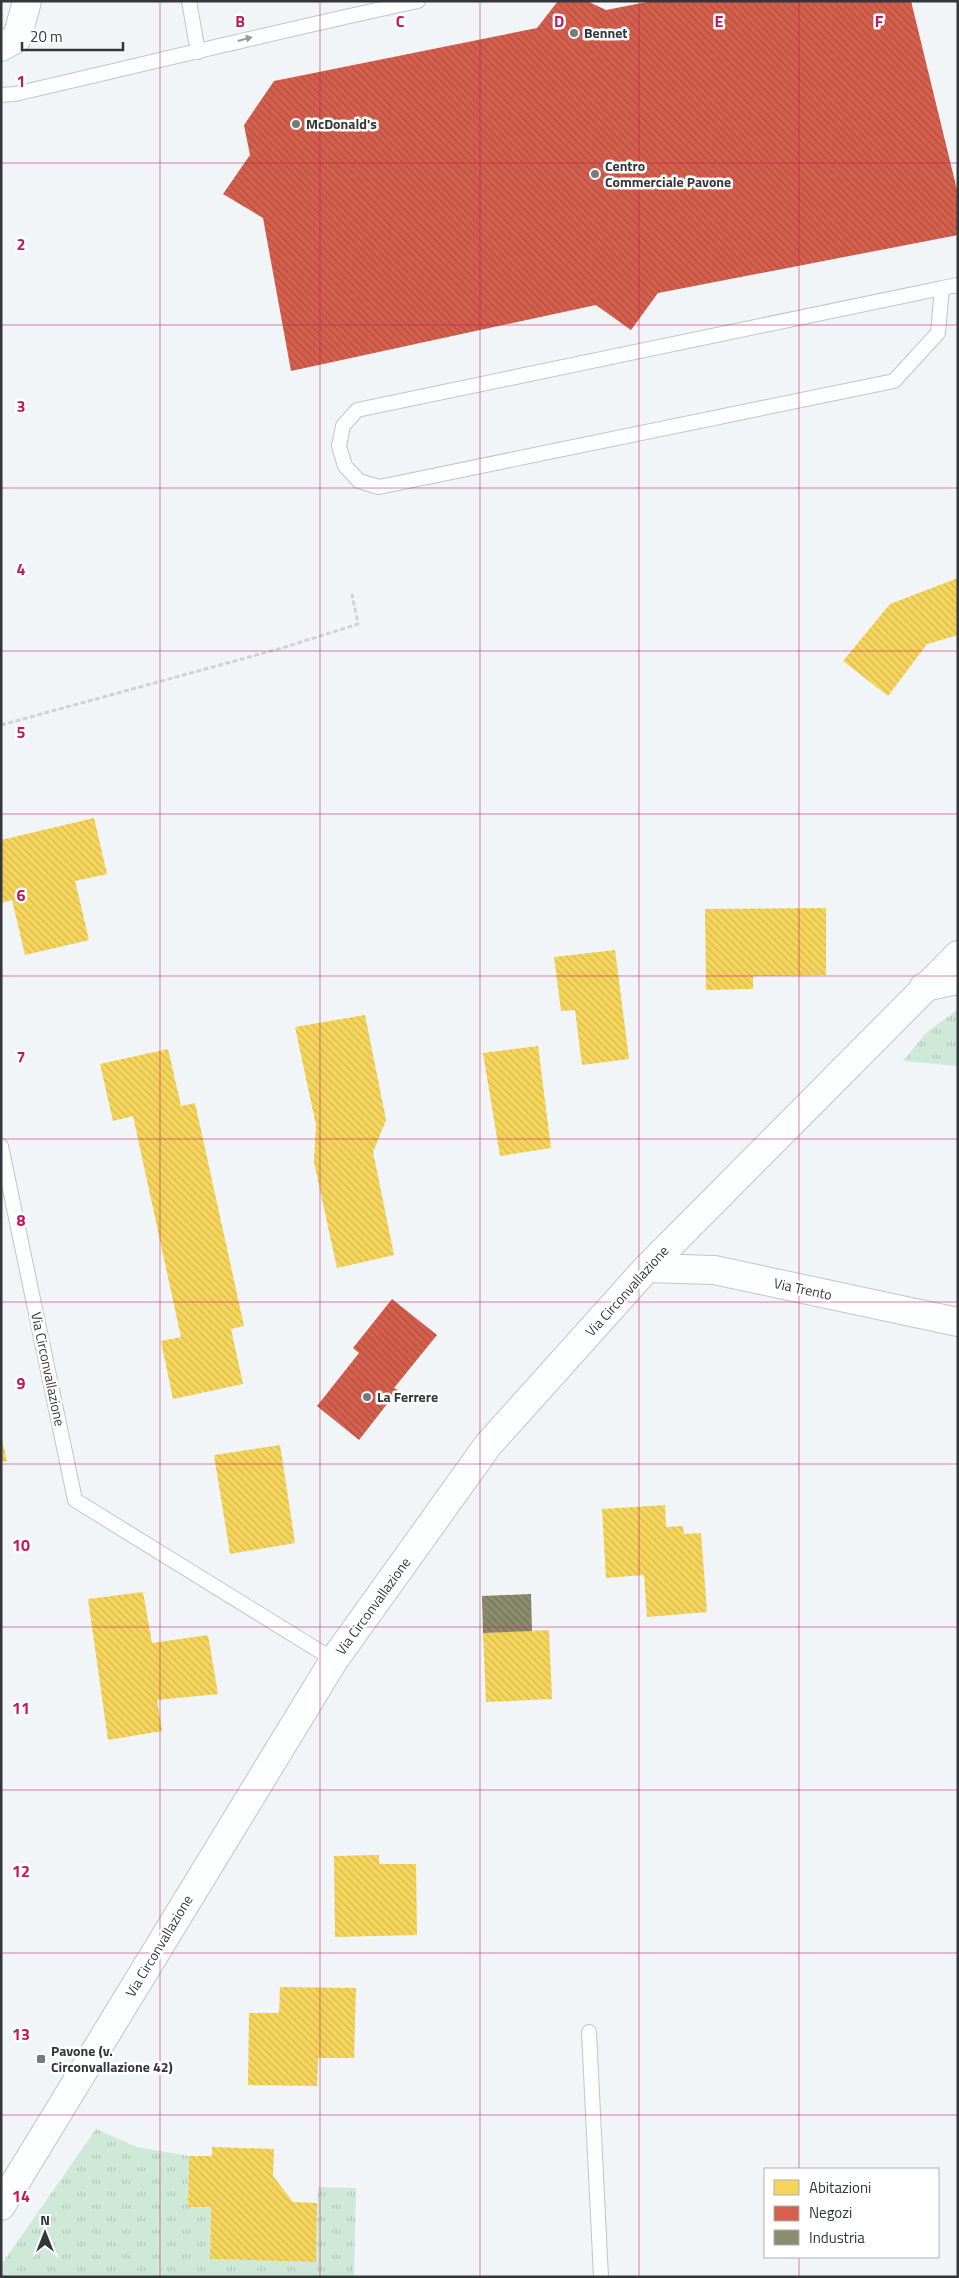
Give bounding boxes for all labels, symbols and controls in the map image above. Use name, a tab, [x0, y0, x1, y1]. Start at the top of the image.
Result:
text: B	[235, 9, 245, 33]
text: C	[396, 9, 405, 33]
text: D	[554, 9, 564, 33]
text: E	[715, 9, 724, 33]
text: F	[875, 9, 884, 33]
scale bar	[22, 20, 124, 52]
place label: Bennet	[584, 22, 627, 43]
text: 20 m	[30, 25, 63, 48]
marker: Bennet	[568, 27, 580, 39]
one-way arrow	[238, 35, 253, 43]
text: 1	[17, 69, 25, 93]
place label: McDonald's	[306, 113, 377, 134]
marker: McDonald's	[290, 118, 302, 130]
place label: Centro Commerciale Pavone	[605, 155, 731, 192]
marker: Centro Commerciale Pavone	[589, 168, 601, 180]
text: 2	[17, 232, 25, 256]
text: 3	[17, 394, 25, 418]
text: 4	[17, 557, 26, 581]
text: 5	[17, 720, 26, 744]
text: 6	[17, 883, 26, 907]
text: 7	[17, 1045, 25, 1069]
text: 8	[17, 1208, 26, 1232]
street label: Via Circonvallazione	[580, 1241, 673, 1341]
street label: Via Trento	[772, 1272, 834, 1305]
street label: Via Circonvallazione	[26, 1310, 71, 1428]
text: 9	[17, 1371, 26, 1395]
place label: La Ferrere	[377, 1386, 438, 1407]
marker: La Ferrere	[361, 1391, 373, 1403]
text: 10	[12, 1533, 30, 1557]
street label: Via Circonvallazione	[330, 1553, 415, 1659]
text: 11	[12, 1696, 30, 1720]
text: 12	[12, 1859, 30, 1883]
street label: Via Circonvallazione	[120, 1891, 197, 2001]
text: 13	[12, 2022, 30, 2046]
place label: Pavone (v. Circonvallazione 42)	[51, 2040, 173, 2077]
marker: Pavone (v. Circonvallazione 42)	[35, 2053, 47, 2065]
legend	[764, 2168, 939, 2258]
text: Abitazioni	[809, 2176, 871, 2199]
text: 14	[12, 2184, 30, 2208]
text: Negozi	[809, 2201, 852, 2224]
north arrow	[20, 2208, 70, 2258]
text: N	[40, 2209, 50, 2230]
text: Industria	[809, 2226, 865, 2249]

